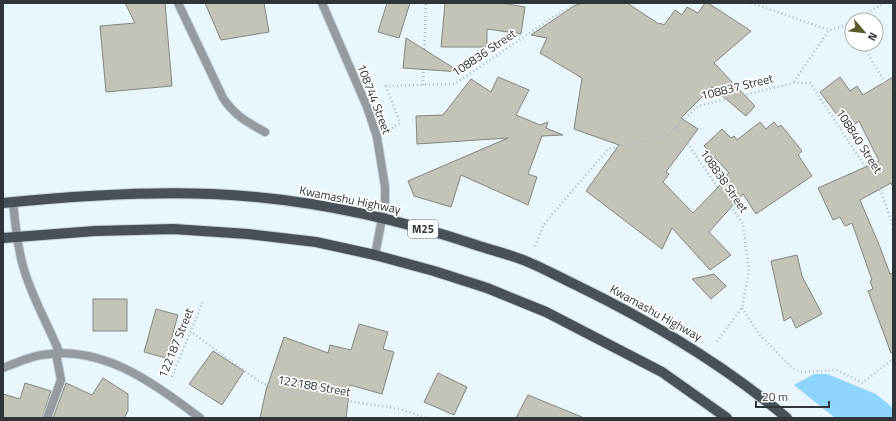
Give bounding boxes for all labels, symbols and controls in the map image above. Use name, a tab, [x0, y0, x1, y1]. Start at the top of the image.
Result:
north arrow	[844, 12, 884, 52]
street label: 108836 Street	[448, 24, 520, 81]
text: N	[864, 30, 882, 44]
street label: 108744 Street	[352, 61, 397, 137]
street label: 108837 Street	[699, 68, 776, 105]
street label: 108840 Street	[831, 105, 888, 178]
street label: 108838 Street	[695, 145, 754, 217]
street label: Kwamashu Highway	[298, 180, 403, 219]
road number: M25	[408, 220, 438, 238]
street label: Kwamashu Highway	[607, 279, 706, 346]
street label: 122187 Street	[153, 304, 198, 381]
street label: 122188 Street	[276, 370, 353, 401]
scale bar	[756, 383, 829, 409]
text: 20 m	[762, 387, 788, 406]

